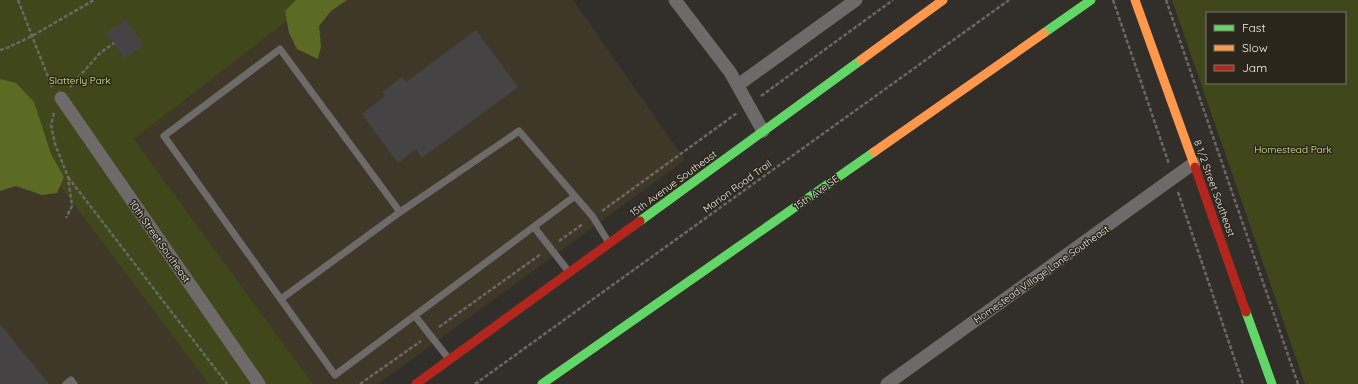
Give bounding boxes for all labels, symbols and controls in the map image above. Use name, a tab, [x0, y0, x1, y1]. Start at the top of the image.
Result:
legend	[1206, 12, 1346, 84]
text: Fast	[1242, 20, 1266, 35]
text: Slow	[1242, 40, 1268, 55]
text: Jam	[1242, 60, 1267, 75]
park label: Slatterly Park	[49, 74, 111, 87]
street label: 8 1/2 Street Southeast	[1191, 138, 1238, 239]
park label: Homestead Park	[1254, 143, 1332, 156]
street label: 15th Avenue Southeast	[627, 147, 720, 219]
street label: Marion Road Trail	[700, 157, 774, 216]
street label: 15th Ave SE	[791, 172, 842, 213]
street label: 10th Street Southeast	[126, 198, 193, 286]
street label: Homestead Village Lane Southeast	[971, 222, 1112, 326]

